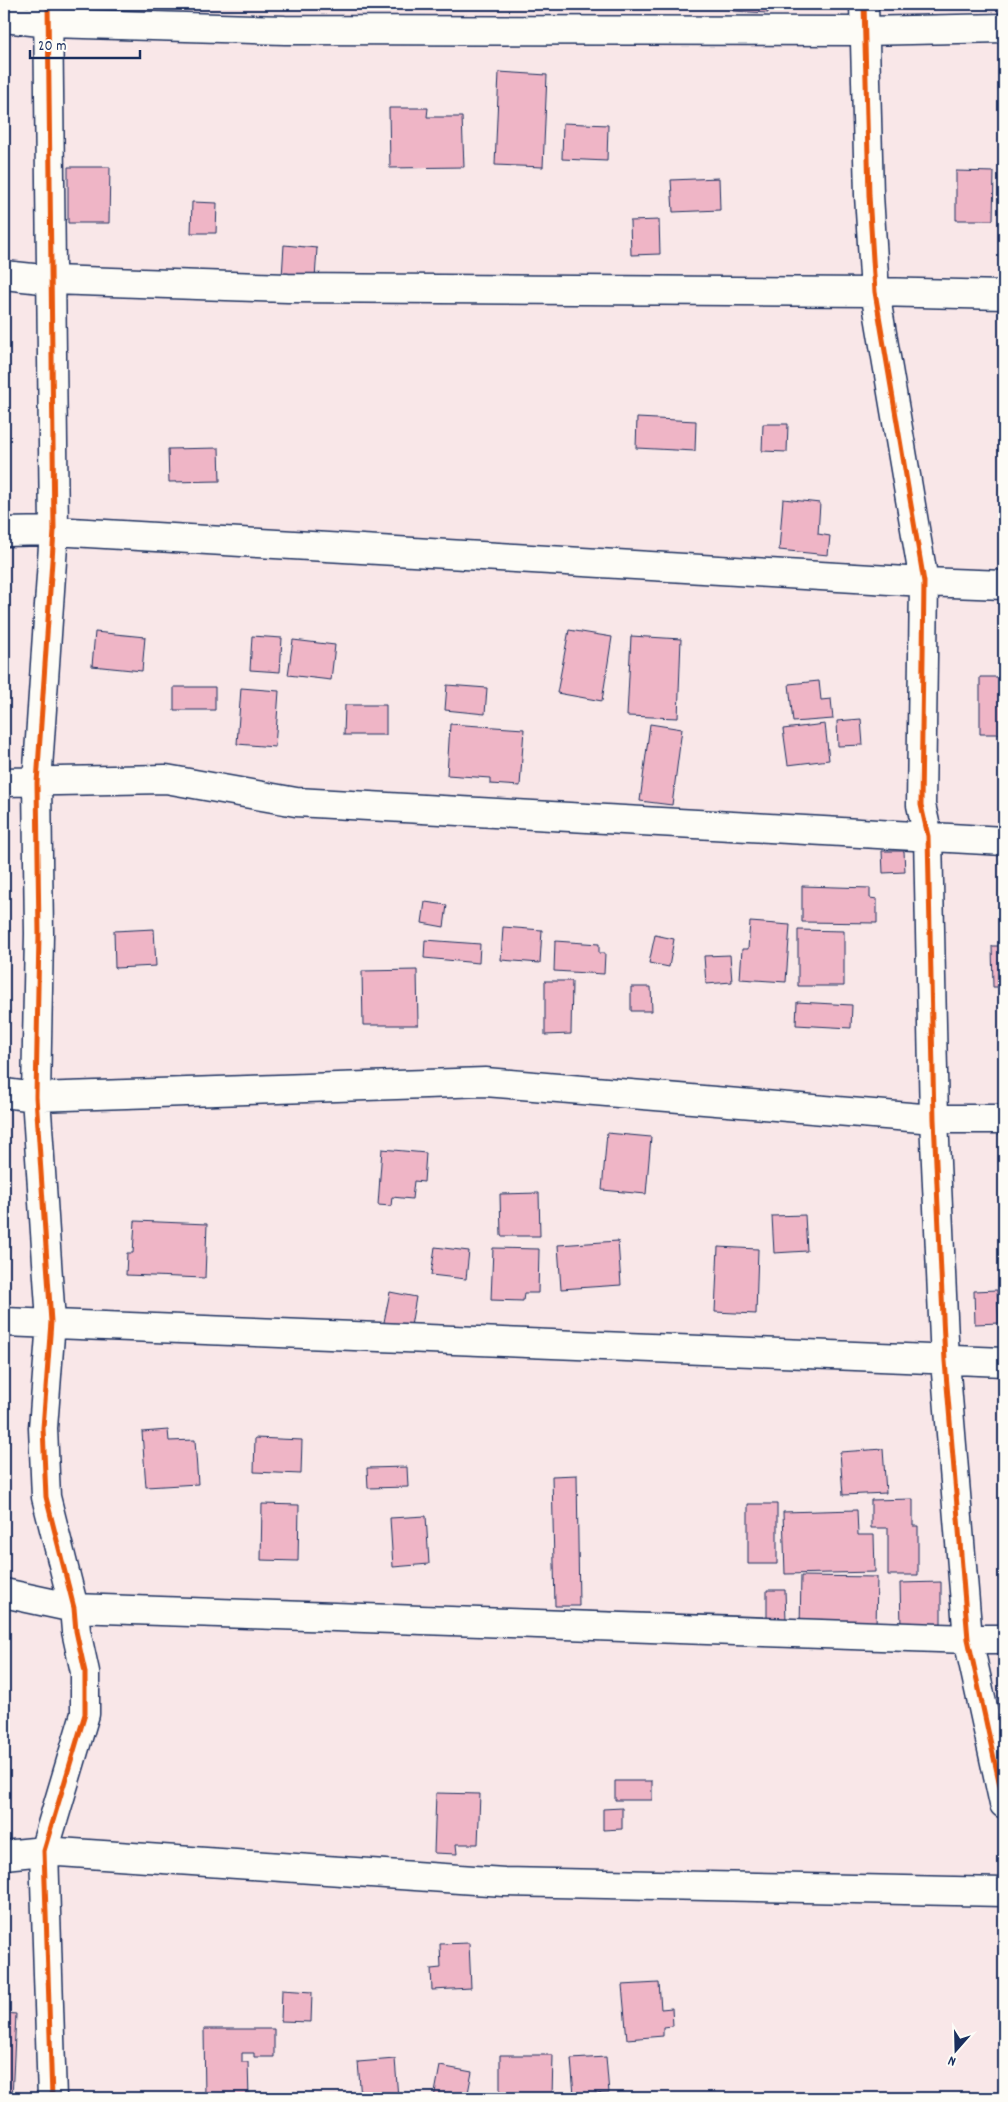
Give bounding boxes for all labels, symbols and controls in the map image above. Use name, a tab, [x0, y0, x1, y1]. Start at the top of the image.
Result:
scale bar	[30, 28, 140, 60]
text: 20 m	[38, 36, 66, 58]
north arrow	[930, 2024, 980, 2074]
text: N	[945, 2050, 959, 2071]

